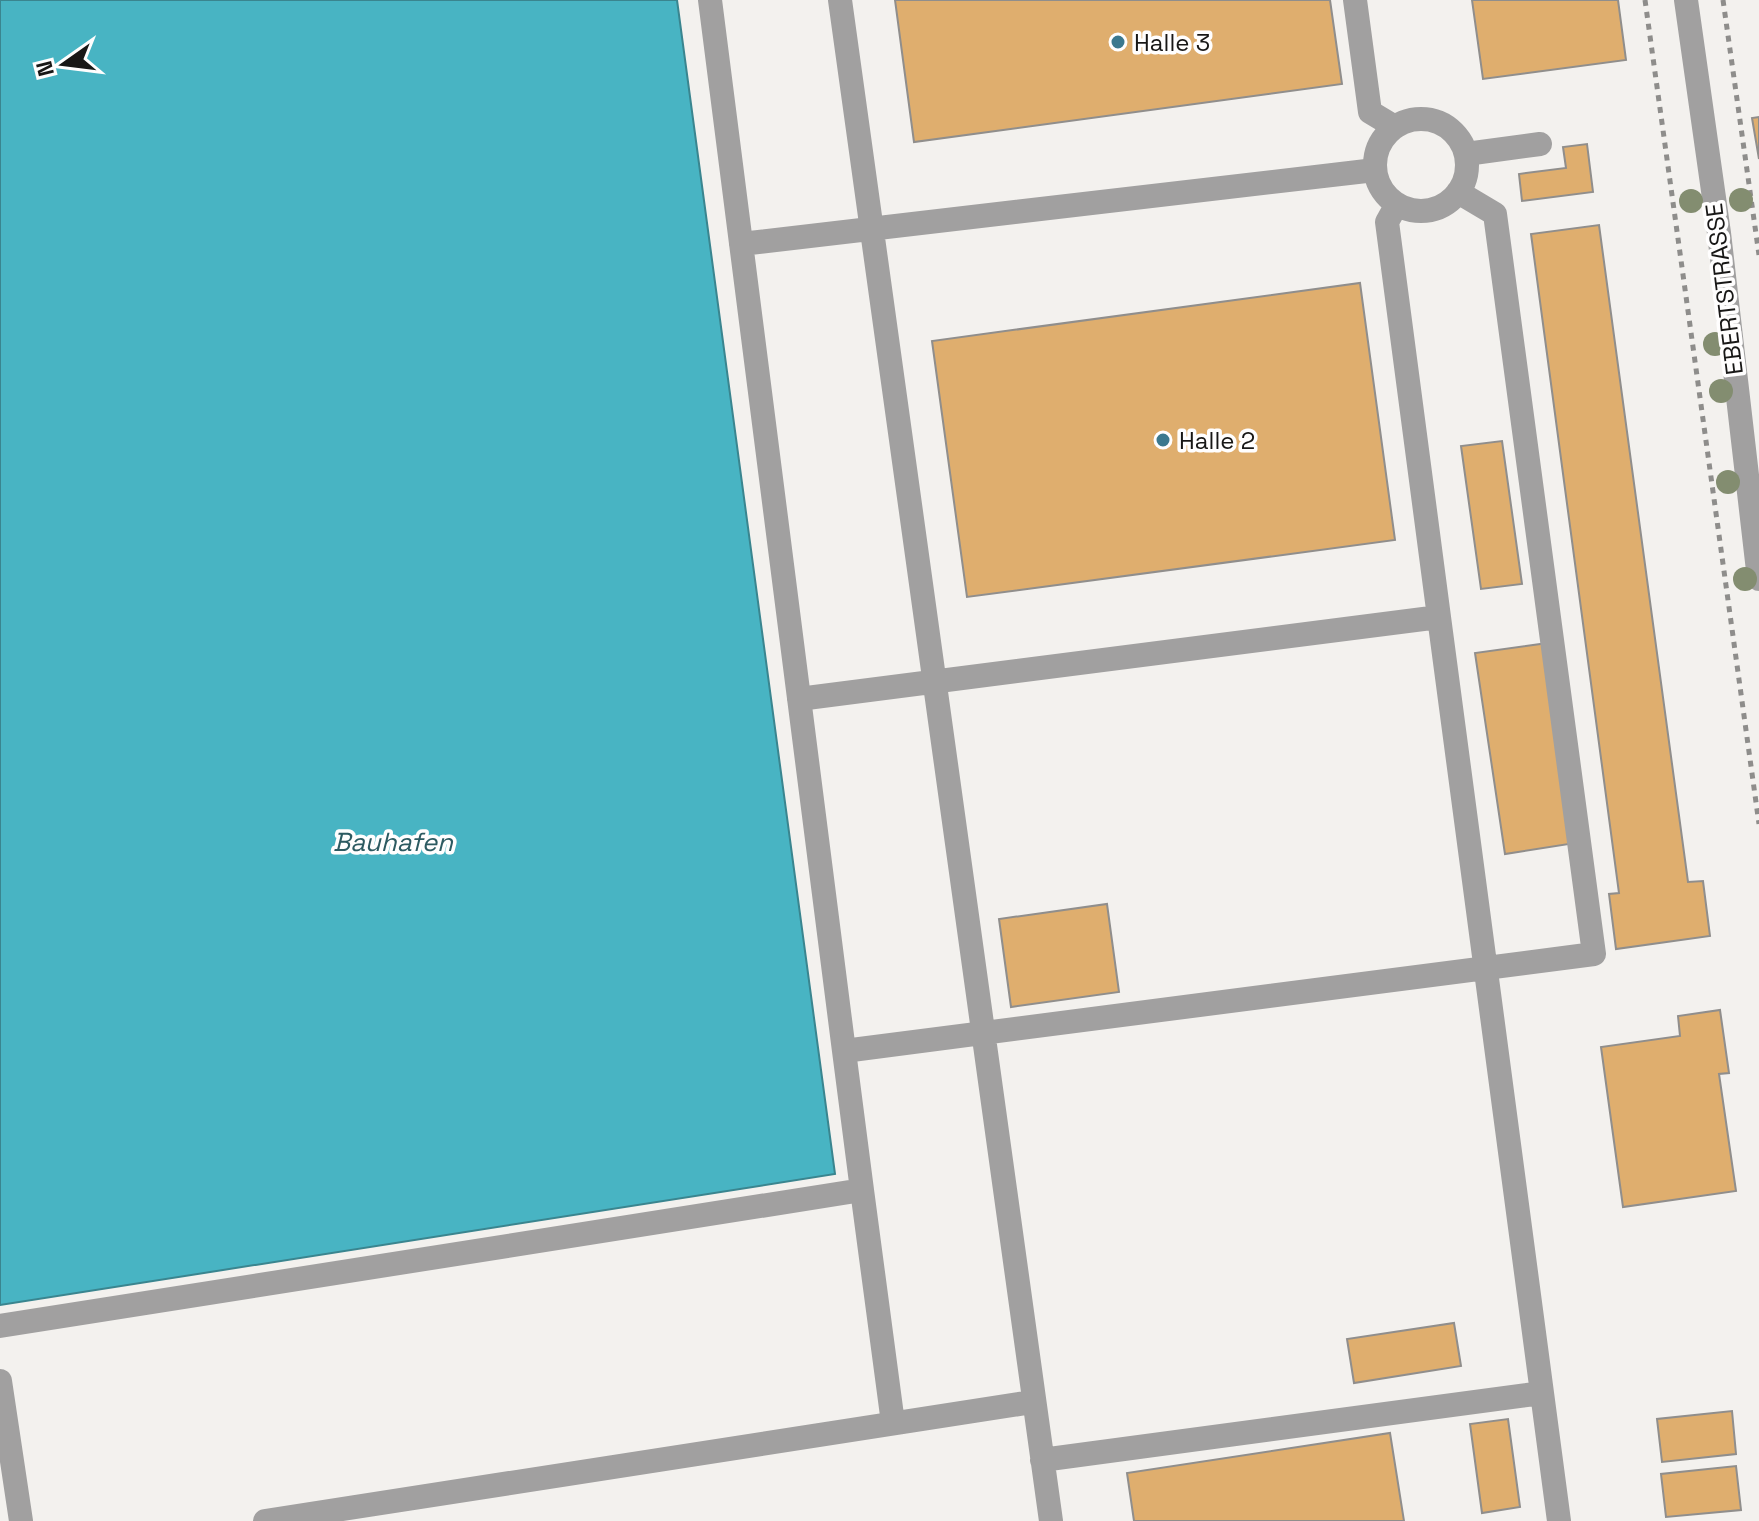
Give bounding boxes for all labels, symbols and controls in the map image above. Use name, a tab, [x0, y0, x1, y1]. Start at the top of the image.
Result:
north arrow	[24, 24, 104, 104]
place label: Halle 3	[1134, 27, 1210, 58]
marker: Halle 3	[1109, 33, 1127, 51]
text: N	[29, 58, 60, 79]
street label: EBERTSTRASSE	[1698, 201, 1750, 377]
place label: Halle 2	[1179, 425, 1255, 456]
marker: Halle 2	[1154, 431, 1172, 449]
water label: Bauhafen	[333, 825, 454, 859]

